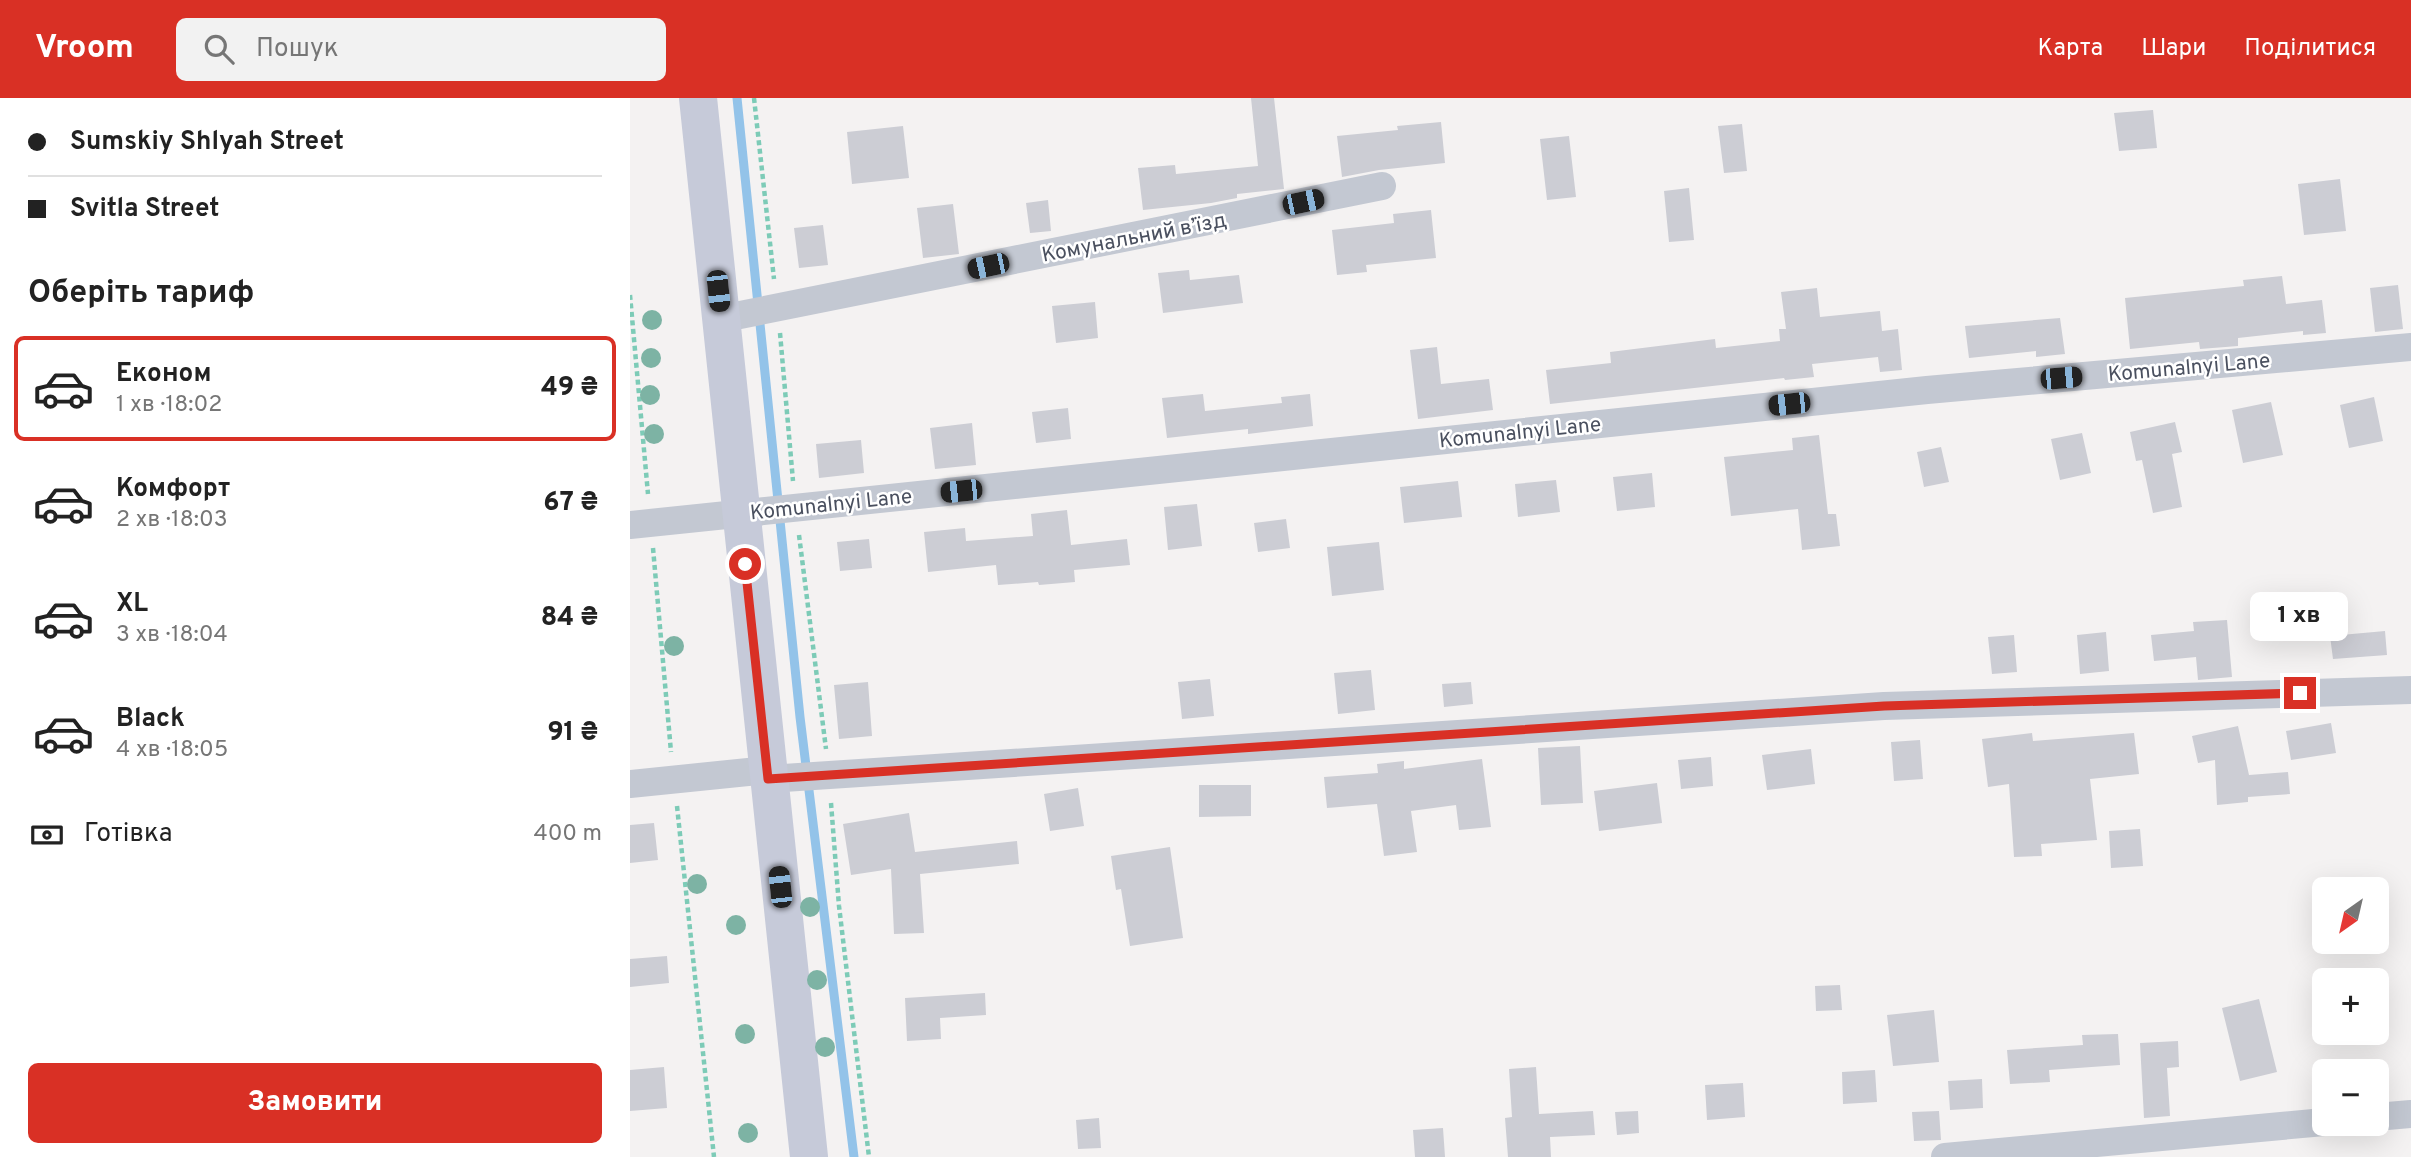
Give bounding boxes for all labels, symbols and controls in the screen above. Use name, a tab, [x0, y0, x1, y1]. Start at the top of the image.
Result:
search box	[176, 18, 666, 81]
text: Vroom	[35, 28, 134, 70]
icon: search	[200, 30, 238, 68]
text: Пошук	[256, 33, 339, 66]
text: Карта	[2038, 34, 2103, 64]
text: Шари	[2141, 34, 2206, 64]
text: Поділитися	[2244, 34, 2376, 64]
text: Sumskiy Shlyah Street	[70, 126, 344, 159]
car	[1281, 187, 1326, 217]
text: Svitla Street	[70, 193, 220, 226]
street label: Комунальний в’їзд	[1040, 207, 1229, 270]
car	[966, 251, 1011, 281]
car	[706, 269, 731, 313]
text: Оберіть тариф	[28, 274, 254, 314]
street label: Komunalnyi Lane	[2107, 348, 2271, 389]
icon: car	[32, 357, 95, 420]
text: Економ	[116, 358, 211, 391]
car	[2040, 366, 2083, 390]
text: 49 ₴	[541, 372, 598, 405]
text: 1 хв · 18:02	[116, 391, 222, 420]
car	[1768, 391, 1811, 417]
street label: Komunalnyi Lane	[1438, 412, 1603, 455]
icon: car	[32, 472, 95, 535]
text: Комфорт	[116, 473, 230, 506]
car	[940, 478, 983, 504]
street label: Komunalnyi Lane	[749, 484, 914, 527]
text: 67 ₴	[543, 487, 598, 520]
text: 2 хв · 18:03	[116, 506, 228, 535]
route start	[729, 548, 761, 580]
icon: car	[32, 587, 95, 650]
text: XL	[116, 588, 148, 621]
callout: 1 хв	[2251, 592, 2349, 640]
text: 84 ₴	[541, 602, 598, 635]
text: 1 хв	[2278, 602, 2320, 631]
text: 3 хв · 18:04	[116, 621, 228, 650]
route end	[2284, 677, 2316, 709]
icon: car	[32, 702, 95, 765]
text: Black	[116, 703, 185, 736]
text: 91 ₴	[547, 717, 598, 750]
text: 4 хв · 18:05	[116, 736, 228, 765]
icon: cash	[28, 816, 66, 854]
text: Готівка	[84, 818, 173, 851]
text: 400 m	[533, 820, 602, 849]
car	[768, 865, 793, 909]
north arrow	[2312, 877, 2389, 954]
map controls	[2312, 877, 2389, 1136]
button: +	[2312, 968, 2389, 1045]
button: −	[2312, 1059, 2389, 1136]
button: Замовити	[28, 1063, 602, 1143]

